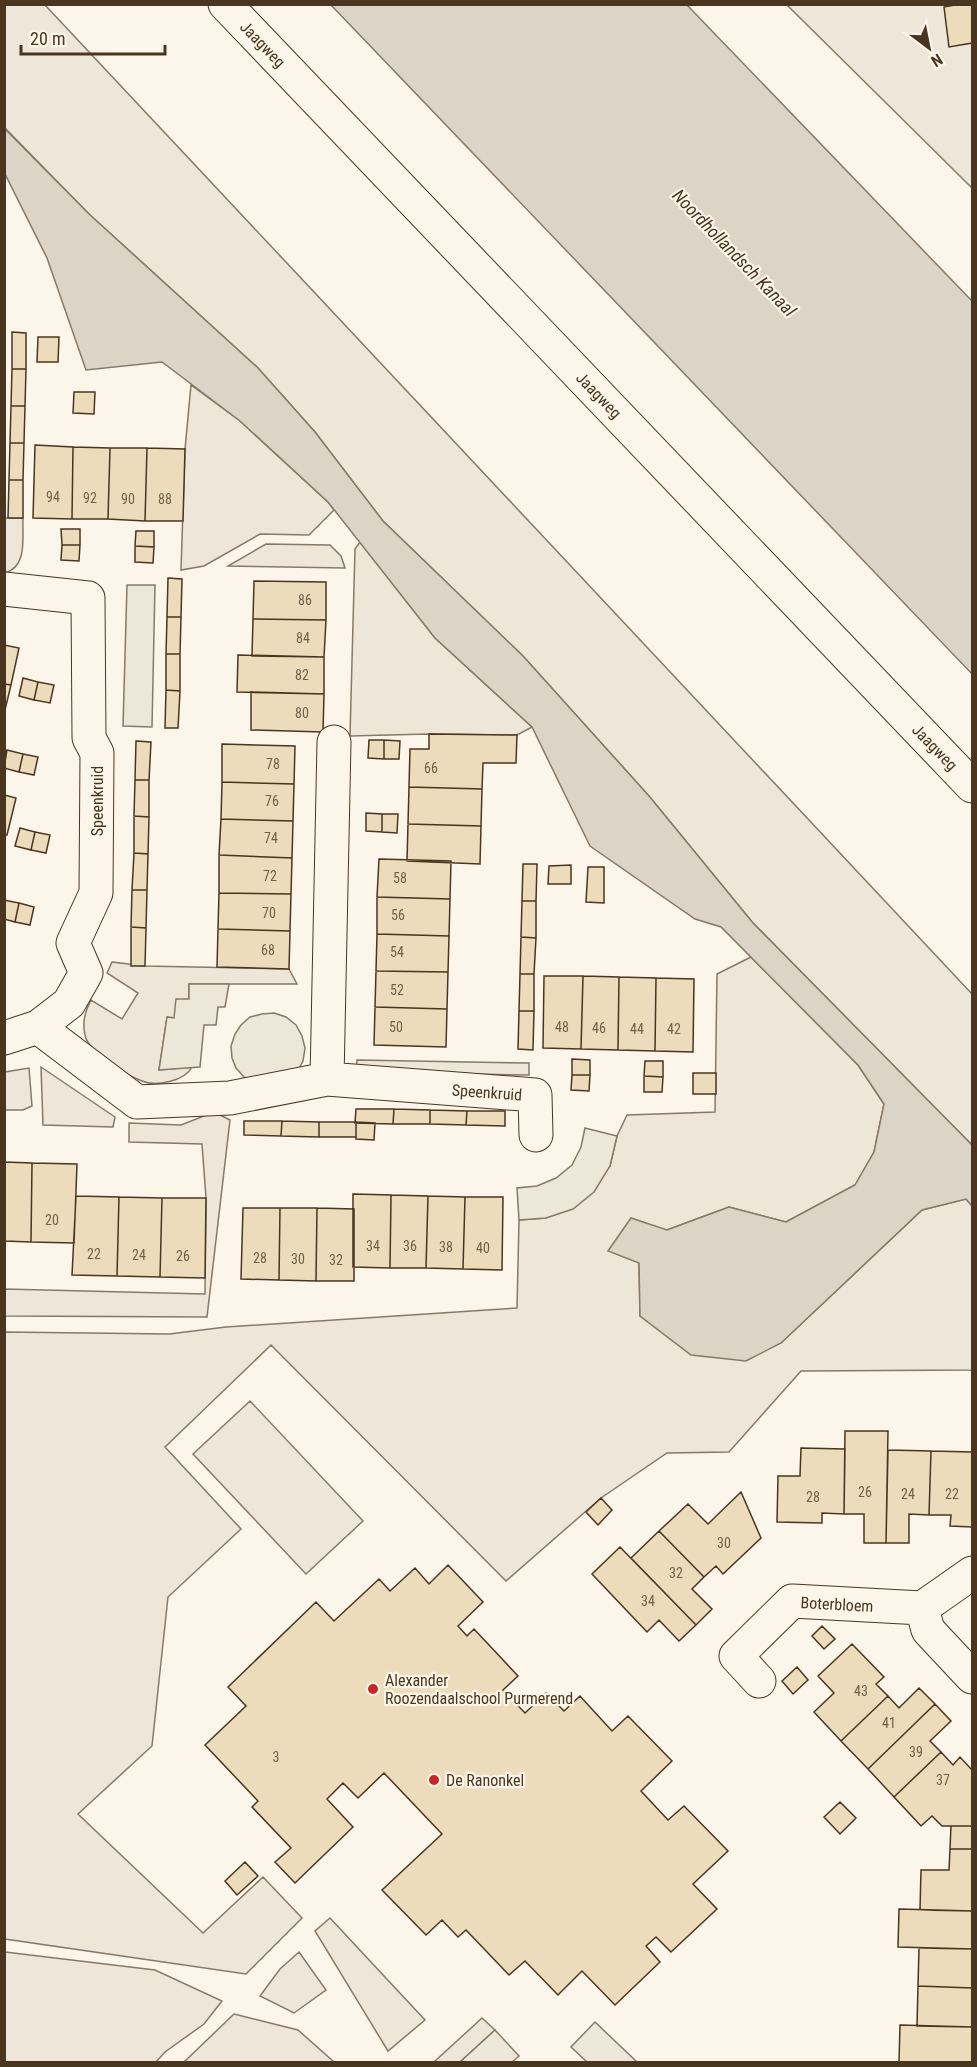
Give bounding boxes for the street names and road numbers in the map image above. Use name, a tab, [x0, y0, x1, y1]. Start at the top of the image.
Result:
street label: Jaagweg	[236, 17, 289, 71]
street label: Jaagweg	[572, 368, 625, 422]
street label: Jaagweg	[908, 720, 961, 774]
street label: Speenkruid	[88, 766, 107, 836]
street label: Speenkruid	[451, 1081, 523, 1104]
street label: Boterbloem	[800, 1593, 874, 1616]

